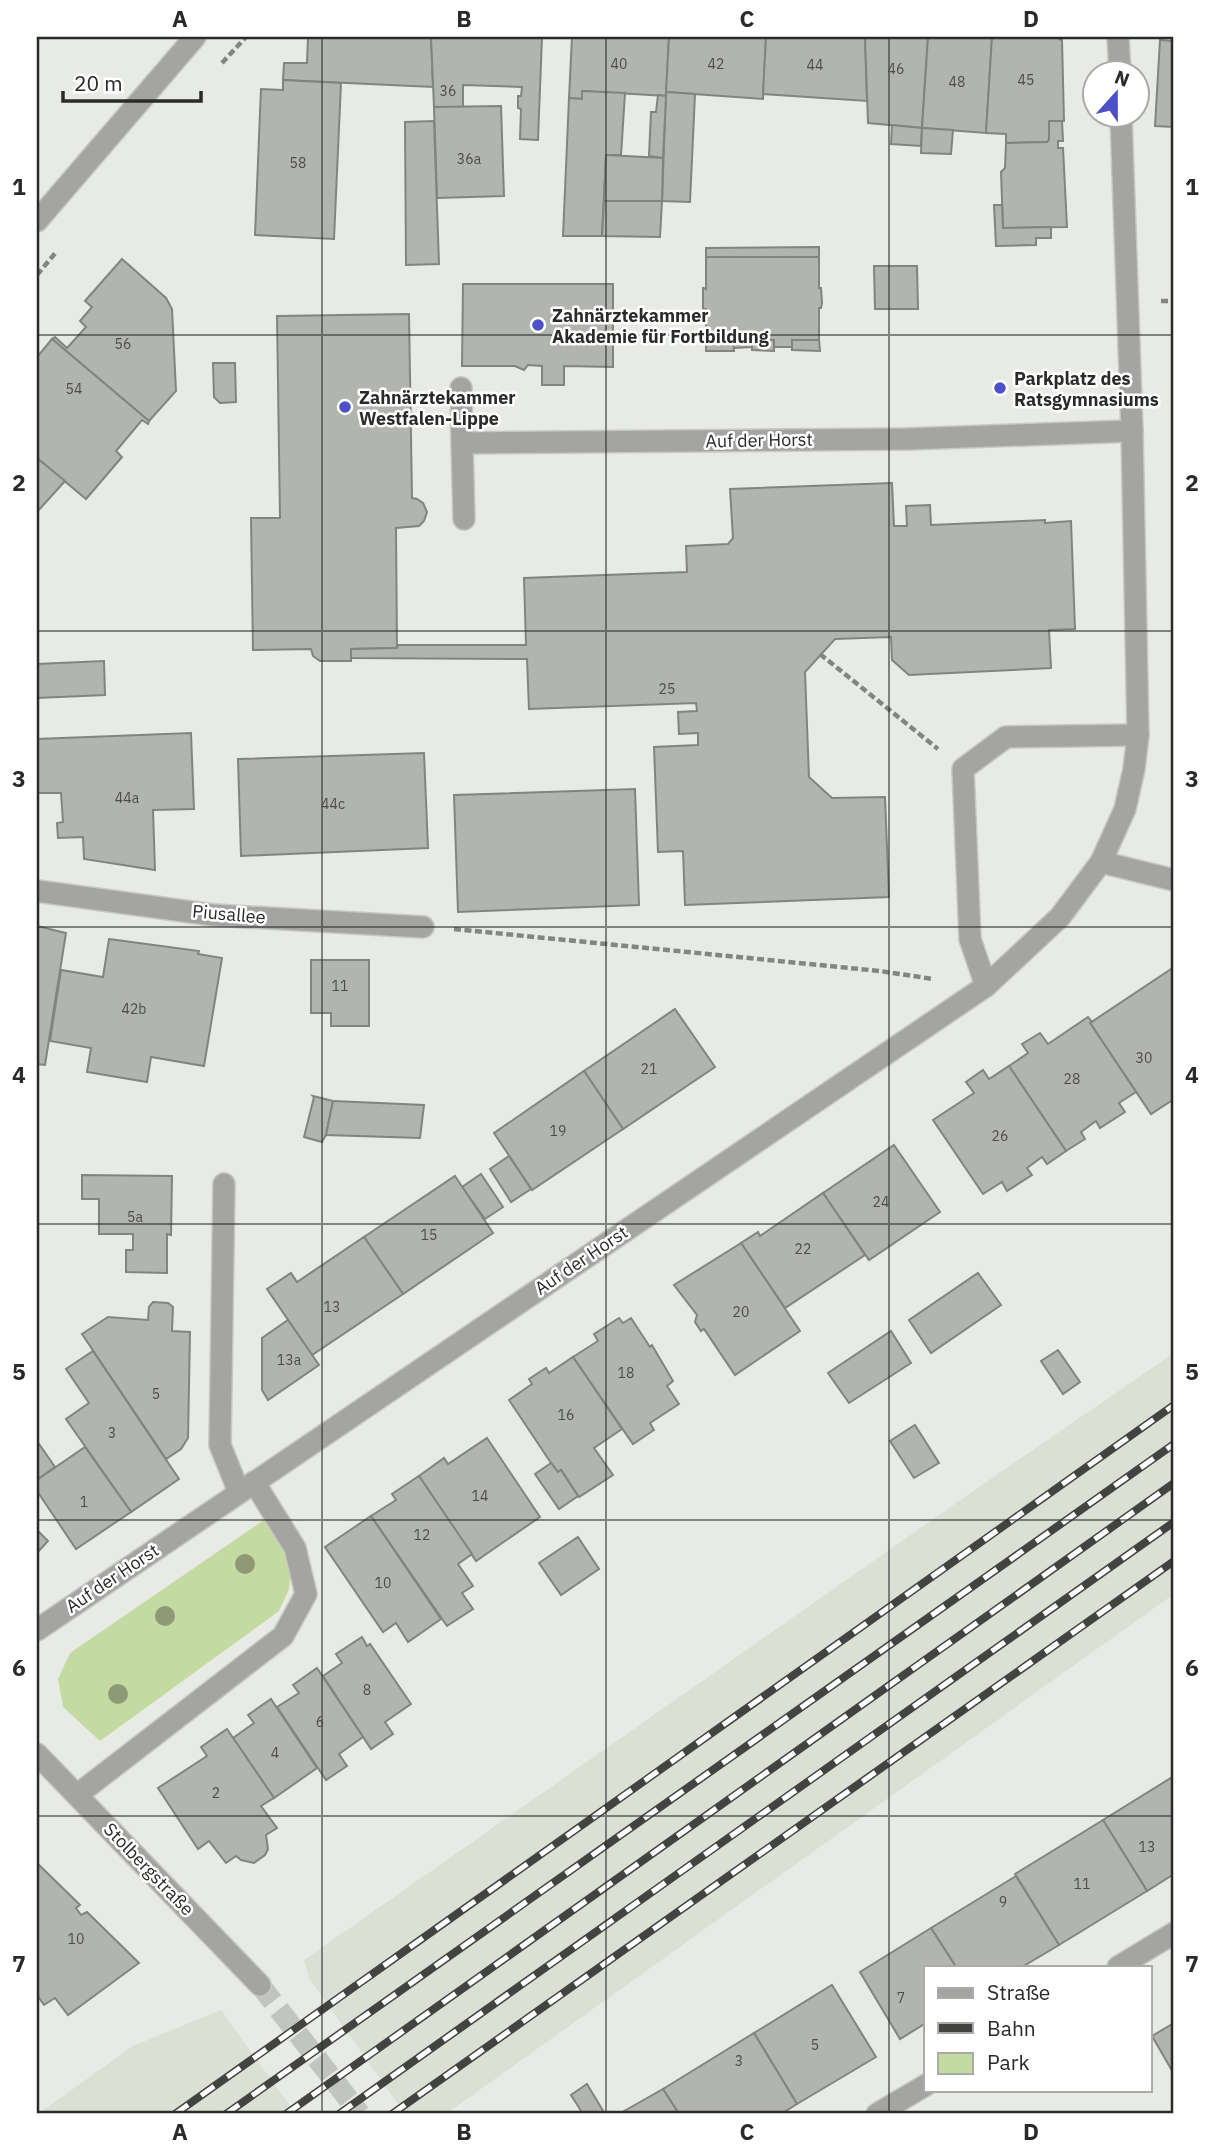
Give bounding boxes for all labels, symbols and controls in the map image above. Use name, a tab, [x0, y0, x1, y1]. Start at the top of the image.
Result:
text: A	[172, 3, 188, 33]
text: B	[456, 3, 472, 33]
text: C	[740, 3, 755, 33]
text: D	[1023, 3, 1039, 33]
house number: 40	[611, 55, 627, 73]
house number: 42	[708, 55, 724, 73]
house number: 44	[807, 56, 823, 74]
scale bar	[63, 60, 201, 104]
house number: 46	[888, 60, 904, 78]
north arrow	[1082, 60, 1152, 130]
text: N	[1111, 64, 1133, 92]
text: 20 m	[74, 69, 123, 97]
house number: 45	[1018, 71, 1034, 89]
house number: 48	[949, 73, 965, 91]
house number: 36	[440, 82, 456, 100]
house number: 36a	[457, 150, 482, 168]
house number: 58	[290, 154, 306, 172]
text: 1	[12, 171, 26, 201]
text: 1	[1185, 171, 1199, 201]
place label: Zahnärztekammer Akademie für Fortbildung	[552, 304, 769, 348]
marker: Zahnärztekammer Akademie für Fortbildung	[530, 317, 546, 333]
house number: 56	[115, 335, 131, 353]
place label: Parkplatz des Ratsgymnasiums	[1014, 367, 1159, 411]
house number: 54	[66, 380, 82, 398]
marker: Parkplatz des Ratsgymnasiums	[992, 380, 1008, 396]
place label: Zahnärztekammer Westfalen-Lippe	[359, 386, 516, 430]
marker: Zahnärztekammer Westfalen-Lippe	[337, 399, 353, 415]
street label: Auf der Horst	[705, 428, 813, 452]
text: 2	[12, 467, 26, 497]
text: 2	[1185, 467, 1199, 497]
house number: 25	[659, 680, 675, 698]
text: 3	[12, 763, 26, 793]
text: 3	[1185, 763, 1199, 793]
house number: 44a	[115, 789, 140, 807]
house number: 44c	[321, 795, 345, 813]
street label: Piusallee	[191, 899, 267, 929]
house number: 11	[332, 977, 348, 995]
house number: 42b	[122, 1000, 146, 1018]
house number: 30	[1136, 1049, 1152, 1067]
text: 4	[12, 1059, 26, 1089]
text: 4	[1185, 1059, 1199, 1089]
house number: 21	[641, 1060, 657, 1078]
house number: 28	[1064, 1070, 1080, 1088]
house number: 19	[550, 1122, 566, 1140]
house number: 26	[992, 1127, 1008, 1145]
house number: 24	[873, 1193, 889, 1211]
house number: 5a	[127, 1208, 143, 1226]
street label: Auf der Horst	[530, 1220, 632, 1300]
house number: 15	[421, 1226, 437, 1244]
house number: 22	[795, 1240, 811, 1258]
house number: 13	[324, 1298, 340, 1316]
house number: 20	[733, 1303, 749, 1321]
house number: 13a	[277, 1351, 302, 1369]
text: 5	[12, 1356, 26, 1386]
text: 5	[1185, 1356, 1199, 1386]
house number: 18	[618, 1364, 634, 1382]
house number: 5	[152, 1385, 160, 1403]
house number: 16	[558, 1406, 574, 1424]
house number: 3	[108, 1424, 116, 1442]
house number: 14	[472, 1487, 488, 1505]
house number: 1	[80, 1493, 88, 1511]
house number: 12	[414, 1526, 430, 1544]
street label: Auf der Horst	[61, 1538, 163, 1618]
house number: 10	[375, 1574, 391, 1592]
text: 6	[12, 1652, 26, 1682]
text: 6	[1185, 1652, 1199, 1682]
house number: 8	[363, 1681, 371, 1699]
house number: 6	[316, 1713, 324, 1731]
house number: 4	[271, 1744, 279, 1762]
house number: 2	[212, 1784, 220, 1802]
street label: Stolbergstraße	[99, 1818, 199, 1920]
house number: 13	[1139, 1838, 1155, 1856]
house number: 11	[1074, 1875, 1090, 1893]
house number: 9	[999, 1893, 1007, 1911]
house number: 10	[68, 1930, 84, 1948]
text: 7	[12, 1948, 26, 1978]
text: 7	[1185, 1948, 1199, 1978]
legend	[924, 1966, 1152, 2092]
text: Straße	[987, 1978, 1050, 2006]
house number: 7	[897, 1989, 905, 2007]
text: Bahn	[987, 2014, 1036, 2042]
house number: 5	[811, 2036, 819, 2054]
text: Park	[987, 2048, 1030, 2076]
house number: 3	[735, 2052, 743, 2070]
text: A	[172, 2116, 188, 2146]
text: B	[456, 2116, 472, 2146]
text: C	[740, 2116, 755, 2146]
text: D	[1023, 2116, 1039, 2146]

